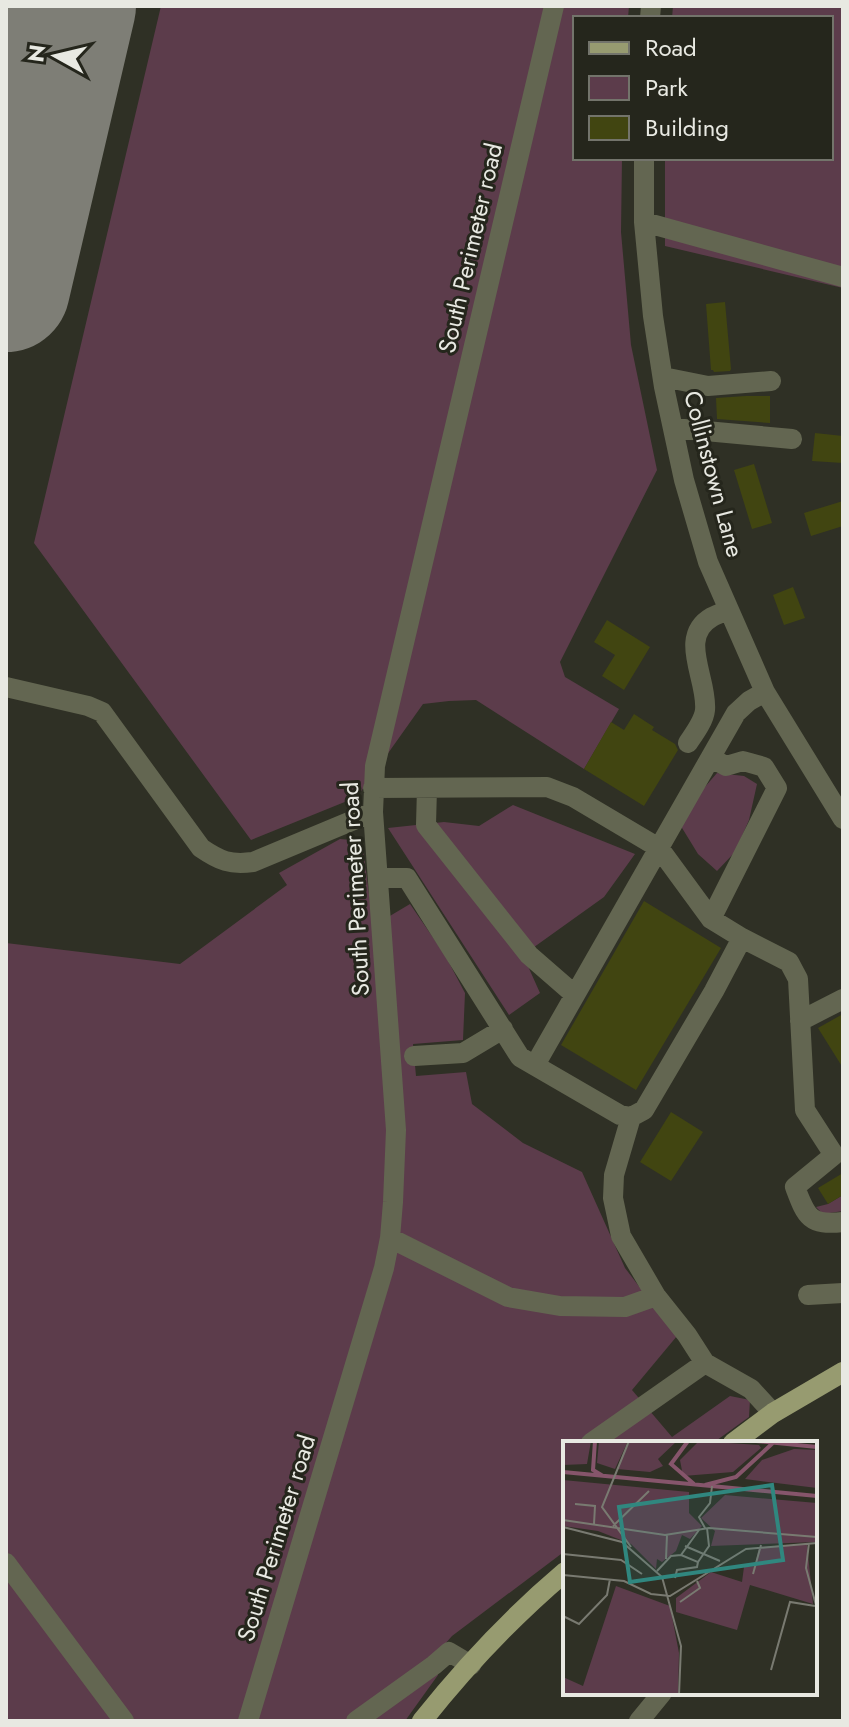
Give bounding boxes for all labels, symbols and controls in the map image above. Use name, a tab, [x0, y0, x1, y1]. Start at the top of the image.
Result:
north arrow	[16, 16, 96, 96]
legend	[573, 16, 833, 160]
text: Road	[645, 30, 697, 65]
text: N	[19, 42, 53, 64]
text: Park	[645, 70, 688, 105]
text: Building	[645, 110, 729, 145]
street label: South Perimeter road	[429, 140, 511, 356]
street label: Collinstown Lane	[675, 387, 753, 561]
street label: South Perimeter road	[332, 781, 378, 997]
street label: South Perimeter road	[228, 1430, 324, 1646]
inset map	[563, 1441, 817, 1695]

